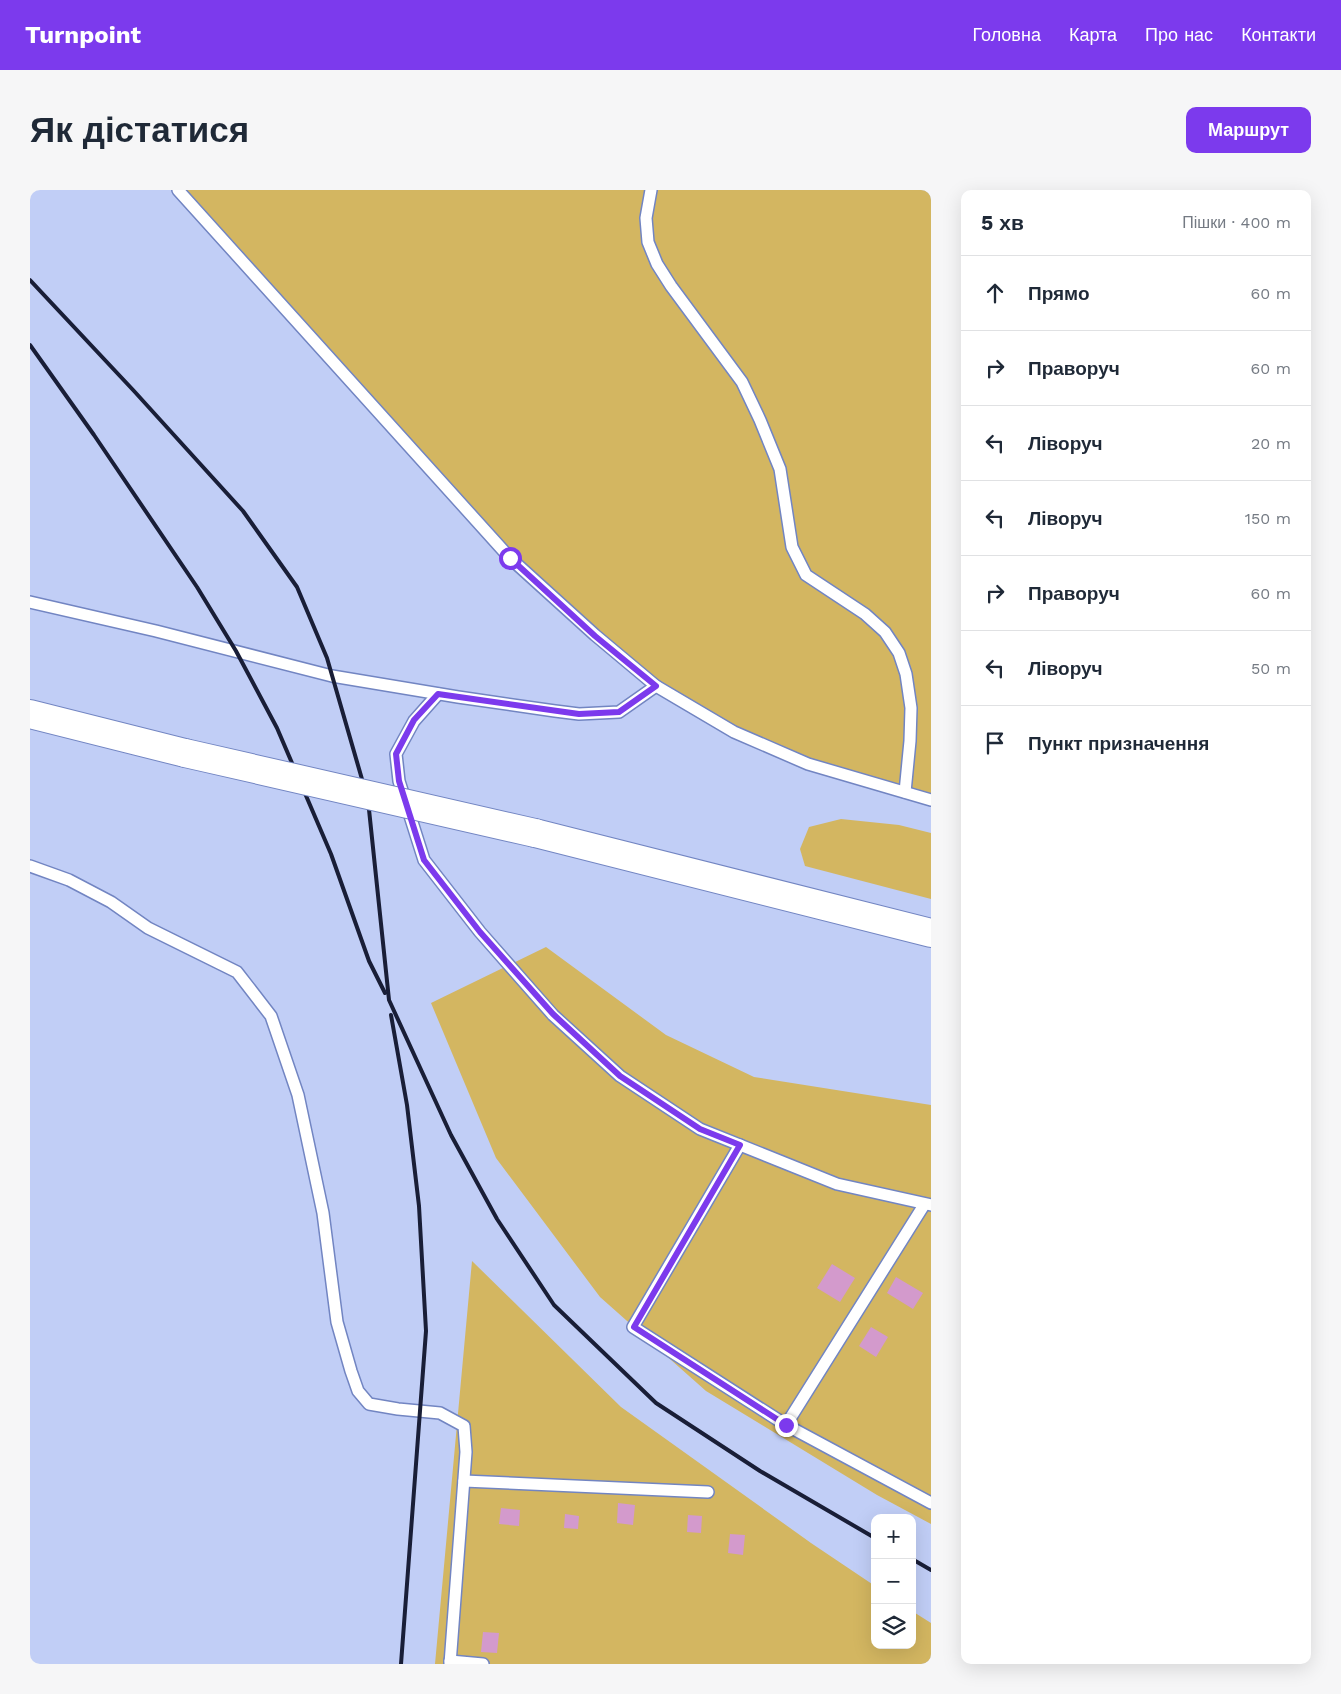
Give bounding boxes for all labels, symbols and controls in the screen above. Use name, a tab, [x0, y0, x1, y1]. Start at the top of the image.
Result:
text: Turnpoint	[25, 21, 141, 49]
text: Головна	[973, 24, 1041, 45]
text: Карта	[1069, 24, 1117, 45]
text: Про нас	[1145, 24, 1213, 45]
text: Контакти	[1241, 24, 1316, 45]
button: Маршрут	[1186, 107, 1311, 153]
text: Як дістатися	[30, 109, 249, 151]
text: 5 хв	[981, 210, 1024, 235]
text: Пішки · 400 m	[1182, 213, 1291, 232]
icon: ahead	[981, 279, 1009, 307]
text: Прямо	[1028, 282, 1090, 305]
text: 60 m	[1251, 284, 1291, 303]
icon: right	[981, 354, 1009, 382]
text: Праворуч	[1028, 357, 1120, 380]
text: 60 m	[1251, 359, 1291, 378]
icon: left	[981, 429, 1009, 457]
text: Ліворуч	[1028, 432, 1103, 455]
text: 20 m	[1251, 434, 1291, 453]
icon: left	[981, 504, 1009, 532]
text: Ліворуч	[1028, 507, 1103, 530]
text: 150 m	[1245, 509, 1291, 528]
route start	[499, 547, 522, 570]
icon: right	[981, 579, 1009, 607]
text: Праворуч	[1028, 582, 1120, 605]
text: 60 m	[1251, 584, 1291, 603]
icon: left	[981, 654, 1009, 682]
text: Ліворуч	[1028, 657, 1103, 680]
text: 50 m	[1251, 659, 1291, 678]
icon: arrive	[981, 729, 1009, 757]
text: Пункт призначення	[1028, 732, 1209, 755]
route end	[775, 1414, 798, 1437]
map controls	[871, 1514, 916, 1649]
button: +	[871, 1514, 916, 1559]
button: −	[871, 1559, 916, 1604]
button: layers	[871, 1604, 916, 1649]

